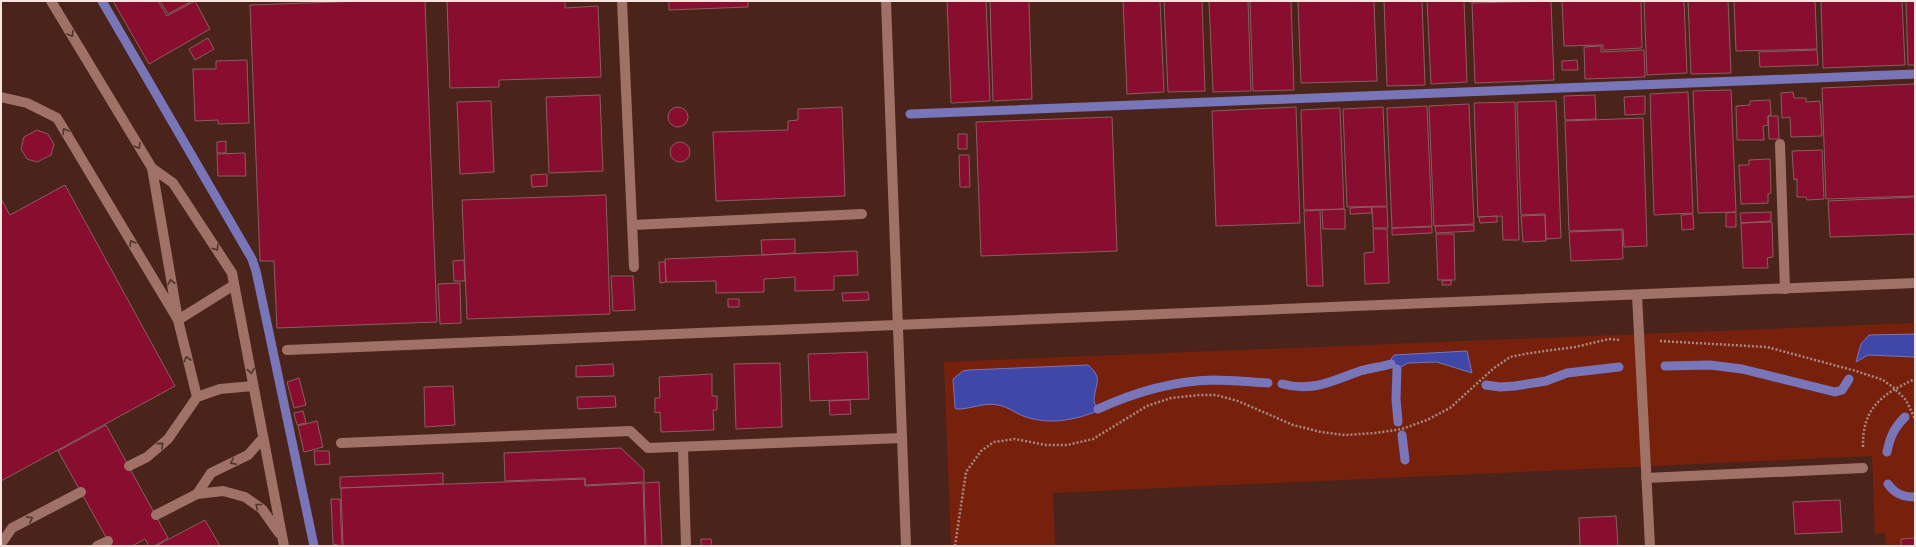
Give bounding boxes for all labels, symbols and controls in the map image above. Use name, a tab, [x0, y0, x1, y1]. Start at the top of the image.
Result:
one-way arrow	[66, 30, 73, 37]
one-way arrow	[63, 128, 70, 135]
one-way arrow	[134, 142, 141, 149]
one-way arrow	[129, 240, 136, 247]
one-way arrow	[211, 244, 218, 251]
one-way arrow	[167, 278, 176, 285]
one-way arrow	[184, 356, 192, 362]
one-way arrow	[246, 368, 254, 375]
one-way arrow	[157, 442, 164, 449]
one-way arrow	[230, 457, 237, 465]
one-way arrow	[255, 504, 262, 511]
one-way arrow	[25, 516, 33, 523]

